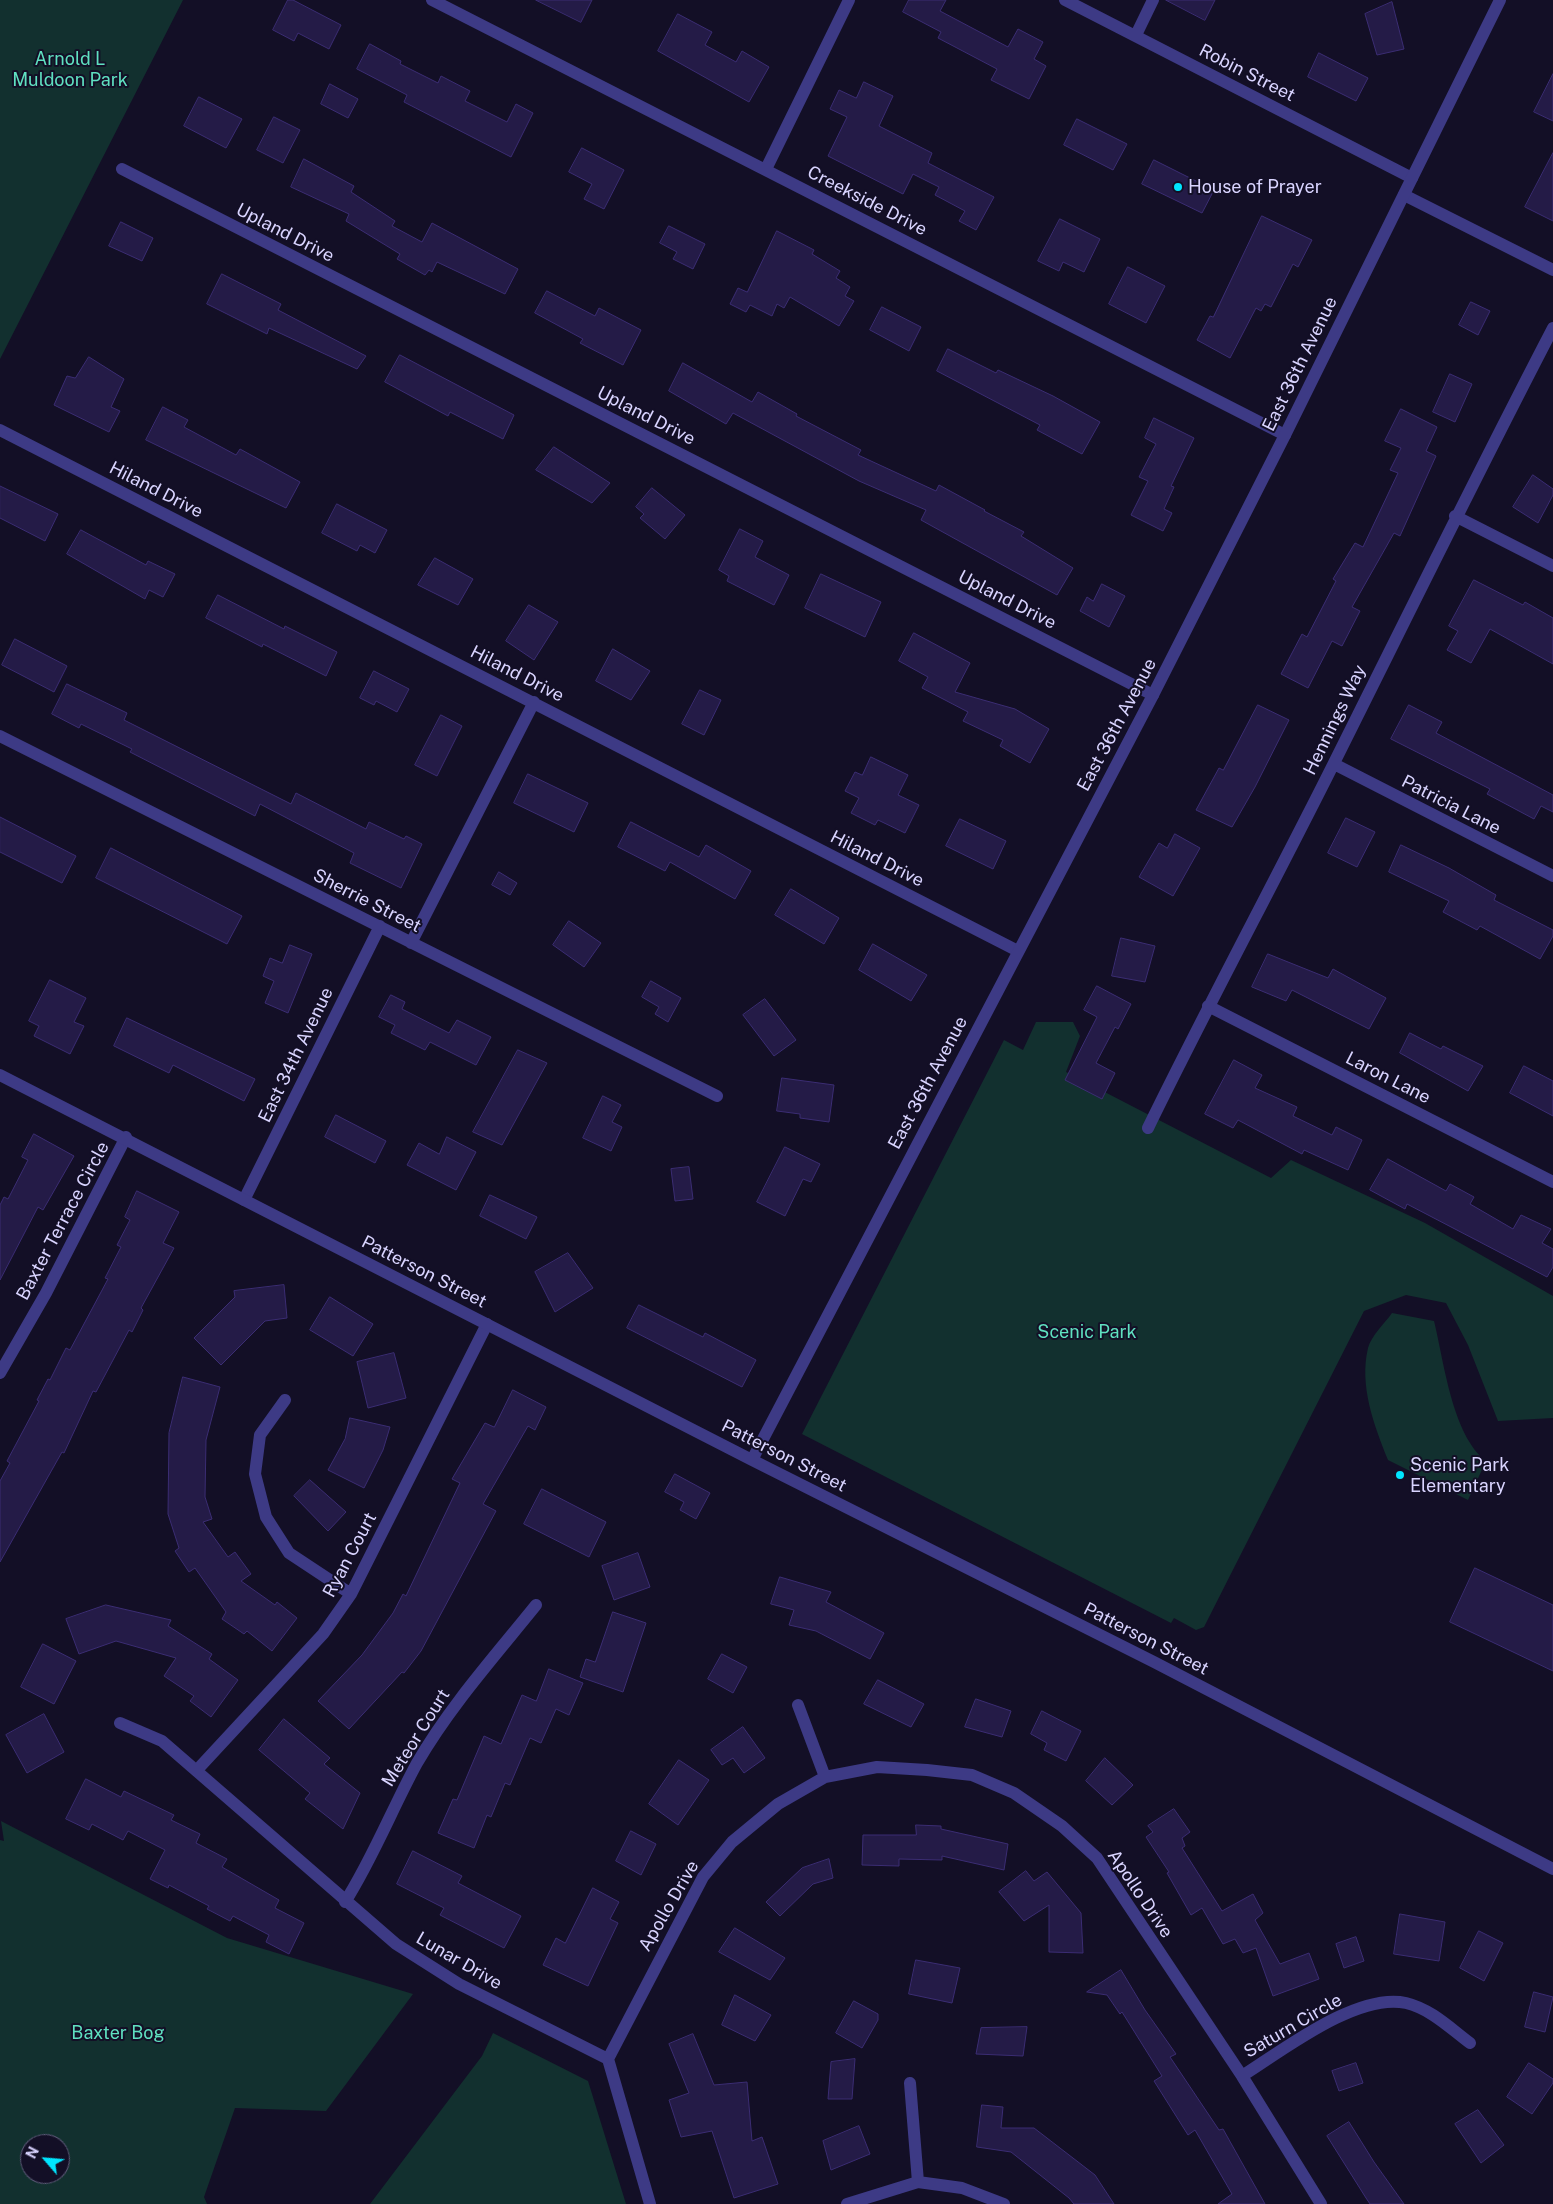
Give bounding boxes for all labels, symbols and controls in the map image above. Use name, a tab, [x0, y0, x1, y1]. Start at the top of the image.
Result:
street label: Robin Street	[1195, 40, 1299, 106]
park label: Arnold L Muldoon Park	[12, 48, 128, 90]
street label: Creekside Drive	[804, 162, 930, 240]
place label: House of Prayer	[1188, 176, 1322, 198]
marker: House of Prayer	[1172, 181, 1184, 193]
street label: Upland Drive	[232, 199, 338, 267]
street label: East 36th Avenue	[1258, 293, 1342, 435]
street label: Upland Drive	[593, 382, 699, 450]
street label: Hiland Drive	[106, 457, 206, 523]
street label: Upland Drive	[954, 566, 1060, 634]
street label: Hiland Drive	[467, 641, 567, 707]
street label: East 36th Avenue	[1073, 655, 1161, 795]
street label: Hennings Way	[1299, 662, 1371, 778]
street label: Patricia Lane	[1398, 771, 1504, 839]
street label: Hiland Drive	[827, 826, 927, 892]
street label: Sherrie Street	[309, 865, 425, 937]
street label: East 34th Avenue	[254, 984, 338, 1126]
street label: East 36th Avenue	[884, 1013, 972, 1153]
street label: Laron Lane	[1342, 1047, 1434, 1109]
street label: Baxter Terrace Circle	[12, 1138, 114, 1304]
street label: Patterson Street	[358, 1231, 490, 1313]
park label: Scenic Park	[1037, 1321, 1137, 1343]
street label: Patterson Street	[718, 1415, 850, 1497]
place label: Scenic Park Elementary	[1410, 1454, 1509, 1496]
marker: Scenic Park Elementary	[1394, 1469, 1406, 1481]
street label: Ryan Court	[319, 1509, 381, 1601]
street label: Patterson Street	[1080, 1598, 1212, 1680]
street label: Meteor Court	[377, 1685, 455, 1791]
street label: Apollo Drive	[1103, 1846, 1177, 1942]
street label: Apollo Drive	[634, 1857, 704, 1955]
street label: Lunar Drive	[412, 1928, 506, 1994]
street label: Saturn Circle	[1240, 1989, 1346, 2063]
park label: Baxter Bog	[71, 2022, 165, 2044]
north arrow	[20, 2134, 70, 2184]
text: N	[23, 2144, 42, 2161]

